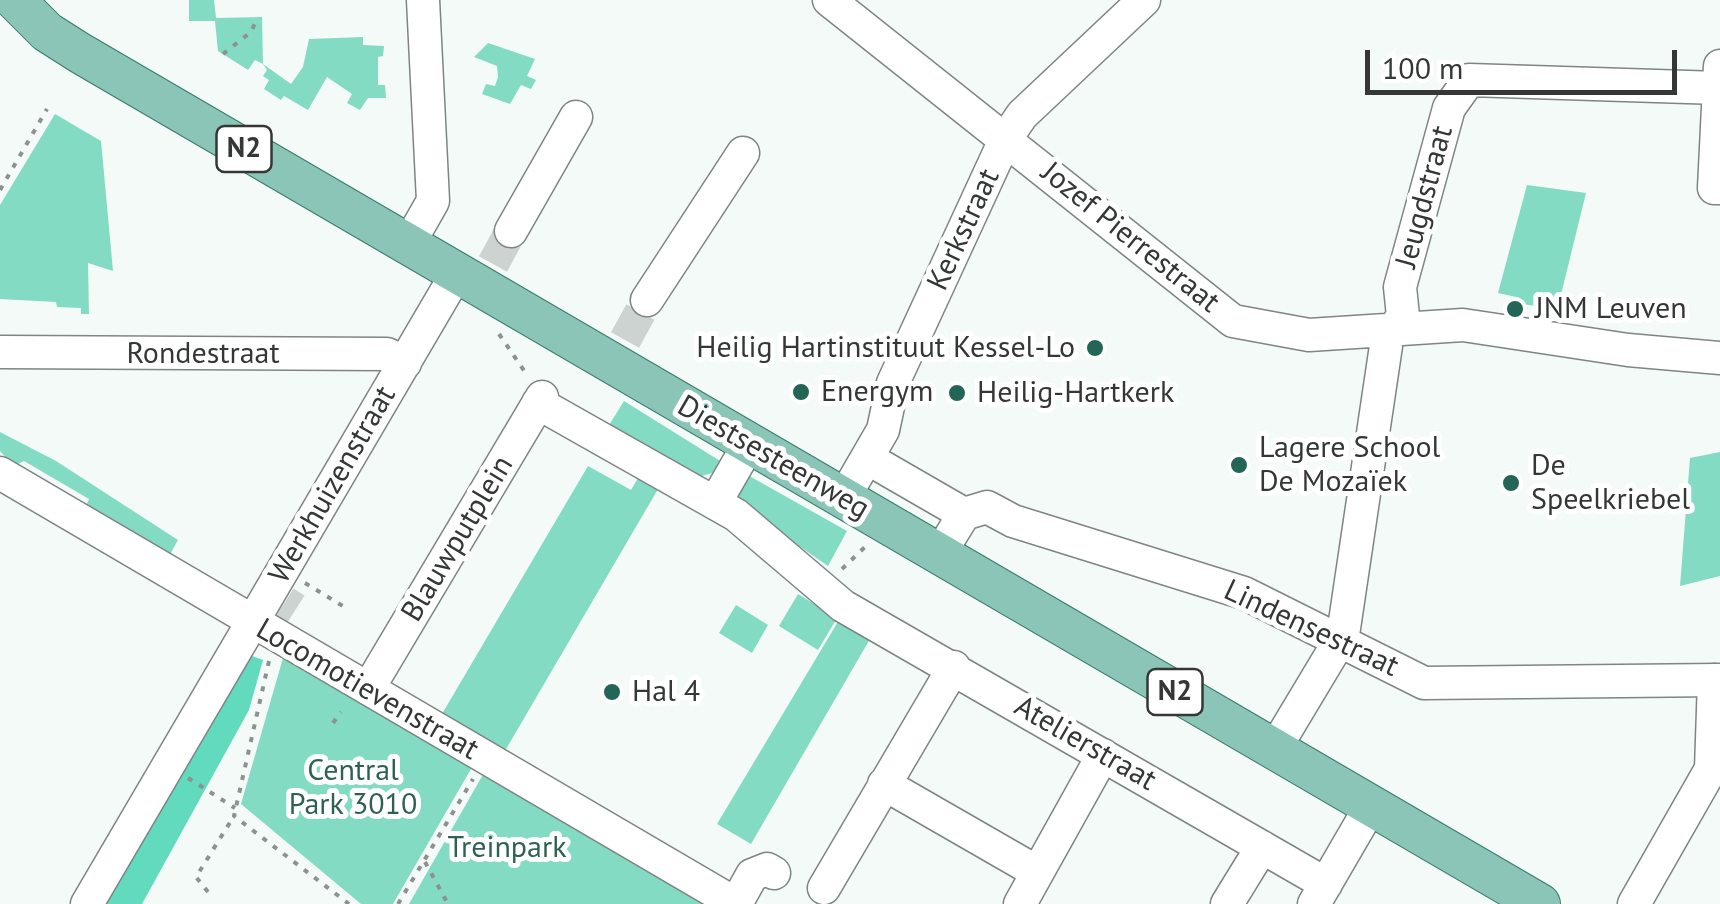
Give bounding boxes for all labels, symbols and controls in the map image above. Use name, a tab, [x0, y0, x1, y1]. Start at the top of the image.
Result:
scale bar	[1370, 30, 1682, 92]
text: 100 m	[1382, 48, 1463, 87]
street label: Jeugdstraat	[1389, 122, 1461, 272]
road number: N2	[216, 126, 272, 172]
street label: Jozef Pierrestraat	[1034, 155, 1226, 321]
street label: Kerkstraat	[920, 164, 1008, 296]
place label: JNM Leuven	[1535, 291, 1687, 327]
marker: JNM Leuven	[1504, 298, 1526, 320]
place label: Heilig Hartinstituut Kessel-Lo	[696, 330, 1075, 366]
street label: Rondestraat	[126, 336, 280, 372]
marker: Heilig Hartinstituut Kessel-Lo	[1084, 337, 1106, 359]
place label: Energym	[821, 374, 933, 410]
place label: Heilig-Hartkerk	[977, 375, 1174, 411]
street label: Werkhuizenstraat	[262, 380, 404, 590]
marker: Energym	[790, 381, 812, 403]
marker: Heilig-Hartkerk	[946, 382, 968, 404]
street label: Diestsesteenweg	[671, 389, 875, 527]
place label: Lagere School De Mozaïek	[1259, 430, 1440, 500]
place label: De Speelkriebel	[1531, 448, 1690, 518]
street label: Blauwputplein	[395, 450, 521, 628]
marker: Lagere School De Mozaïek	[1228, 454, 1250, 476]
marker: De Speelkriebel	[1500, 472, 1522, 494]
street label: Lindensestraat	[1218, 573, 1404, 685]
street label: Locomotievenstraat	[249, 612, 485, 768]
road number: N2	[1148, 669, 1202, 715]
place label: Hal 4	[632, 674, 700, 710]
marker: Hal 4	[601, 681, 623, 703]
street label: Atelierstraat	[1008, 689, 1162, 799]
park label: Central Park 3010	[289, 753, 417, 824]
park label: Treinpark	[447, 830, 567, 866]

